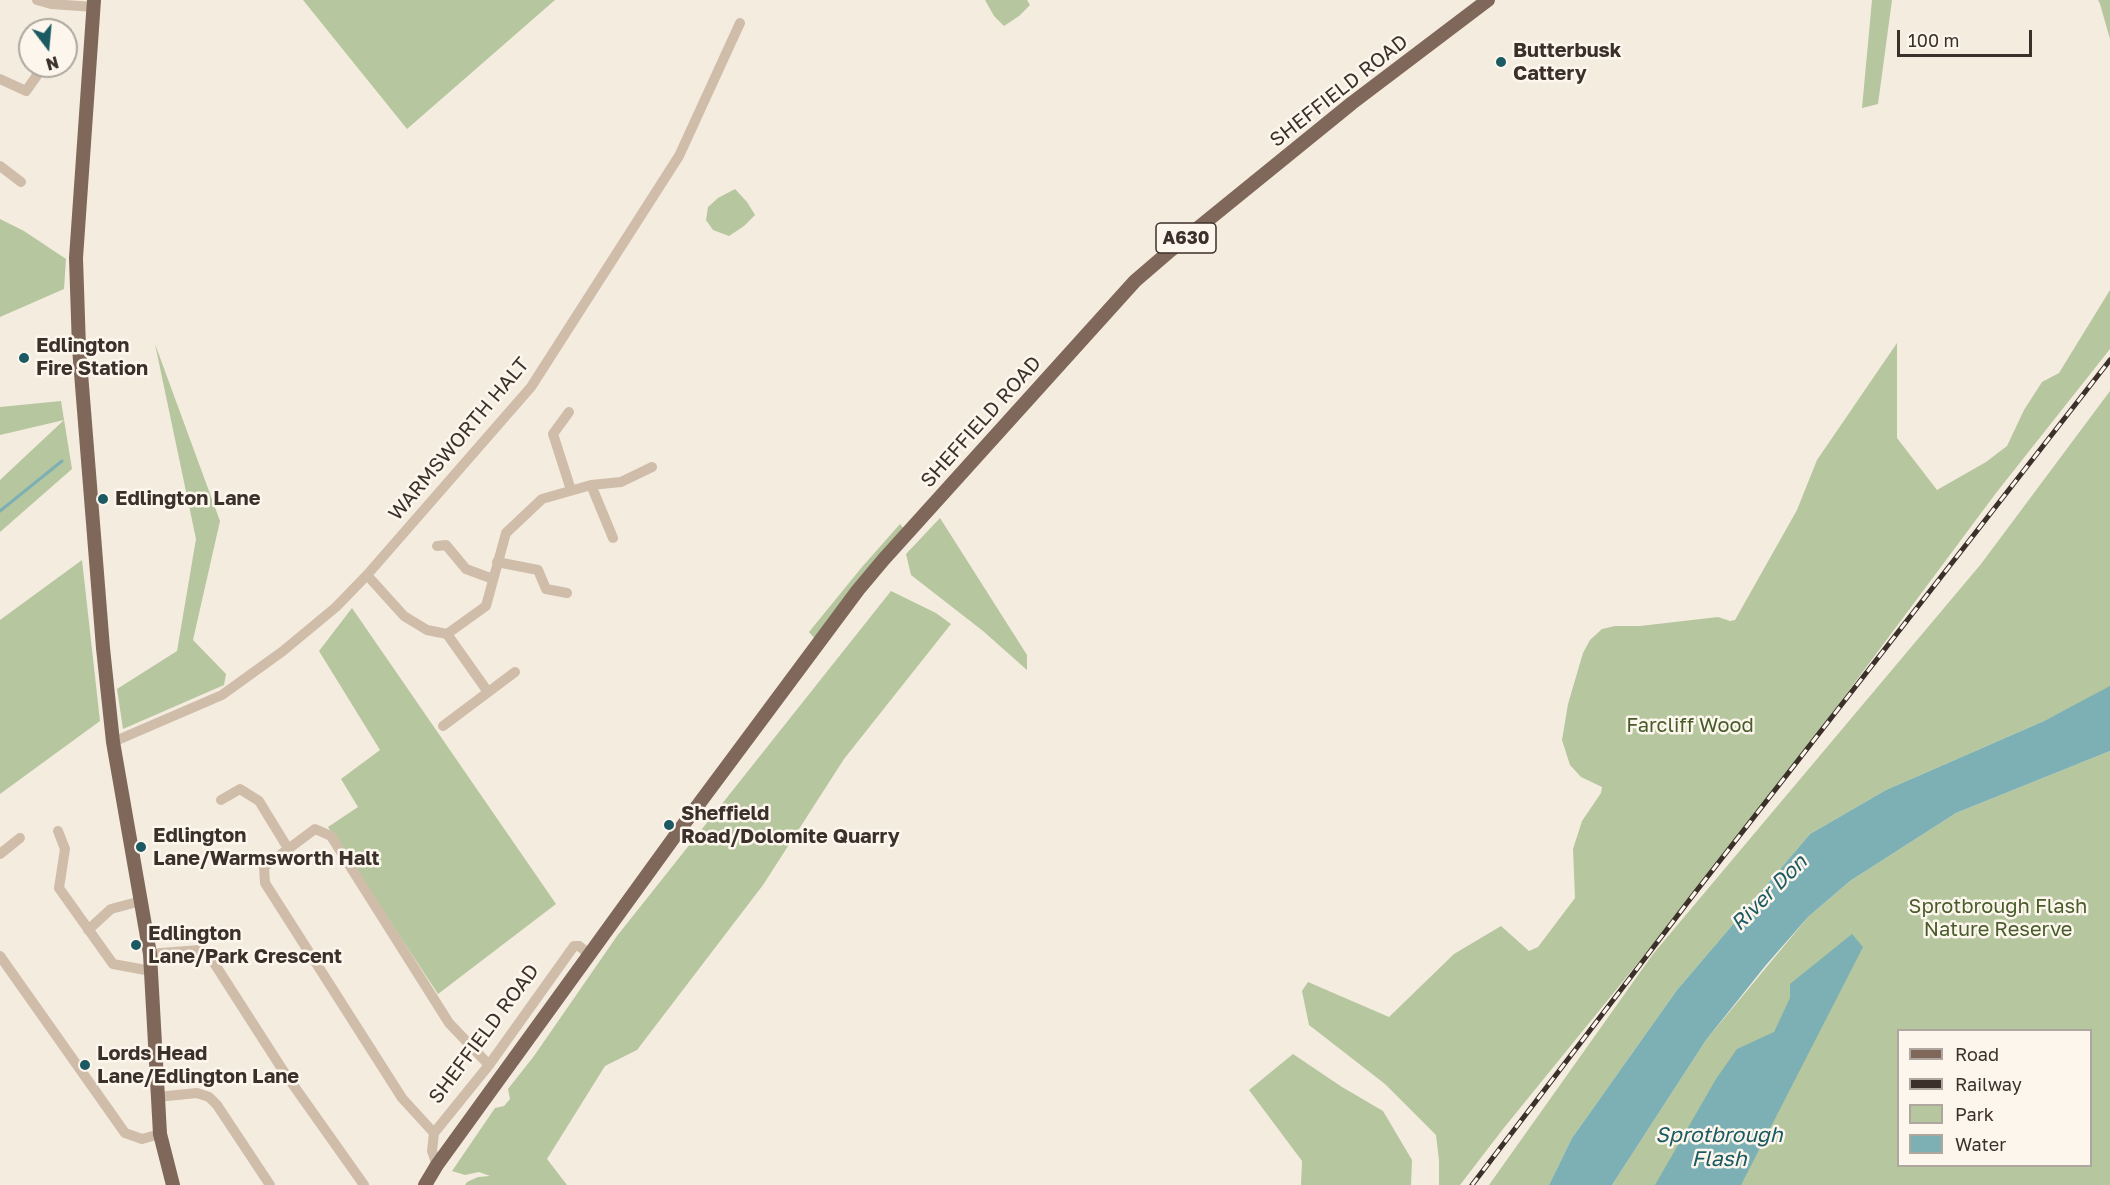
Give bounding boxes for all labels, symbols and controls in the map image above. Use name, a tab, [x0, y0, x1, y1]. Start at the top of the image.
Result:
north arrow	[18, 18, 78, 78]
scale bar	[1900, 18, 2035, 56]
text: 100 m	[1908, 29, 1959, 51]
street label: SHEFFIELD ROAD	[1265, 30, 1413, 152]
place label: Butterbusk Cattery	[1513, 39, 1621, 86]
text: N	[44, 52, 61, 75]
marker: Butterbusk Cattery	[1494, 55, 1508, 69]
road number: A630	[1156, 223, 1216, 253]
place label: Edlington Fire Station	[36, 334, 148, 381]
marker: Edlington Fire Station	[17, 351, 31, 365]
street label: SHEFFIELD ROAD	[916, 351, 1046, 493]
street label: WARMSWORTH HALT	[384, 353, 534, 525]
place label: Edlington Lane	[115, 487, 260, 511]
marker: Edlington Lane	[96, 492, 110, 506]
park label: Farcliff Wood	[1626, 714, 1754, 738]
place label: Sheffield Road/Dolomite Quarry	[681, 802, 900, 849]
marker: Sheffield Road/Dolomite Quarry	[662, 818, 676, 832]
place label: Edlington Lane/Warmsworth Halt	[153, 824, 380, 871]
marker: Edlington Lane/Warmsworth Halt	[134, 840, 148, 854]
water label: River Don	[1726, 850, 1812, 936]
park label: Sprotbrough Flash Nature Reserve	[1909, 895, 2087, 942]
place label: Edlington Lane/Park Crescent	[148, 922, 342, 969]
marker: Edlington Lane/Park Crescent	[129, 938, 143, 952]
street label: SHEFFIELD ROAD	[424, 960, 544, 1108]
legend	[1897, 1029, 2092, 1167]
place label: Lords Head Lane/Edlington Lane	[97, 1042, 299, 1089]
text: Road	[1955, 1043, 1999, 1065]
marker: Lords Head Lane/Edlington Lane	[78, 1058, 92, 1072]
text: Railway	[1955, 1073, 2022, 1095]
text: Park	[1955, 1103, 1994, 1125]
water label: Sprotbrough Flash	[1655, 1122, 1783, 1172]
text: Water	[1955, 1133, 2006, 1155]

